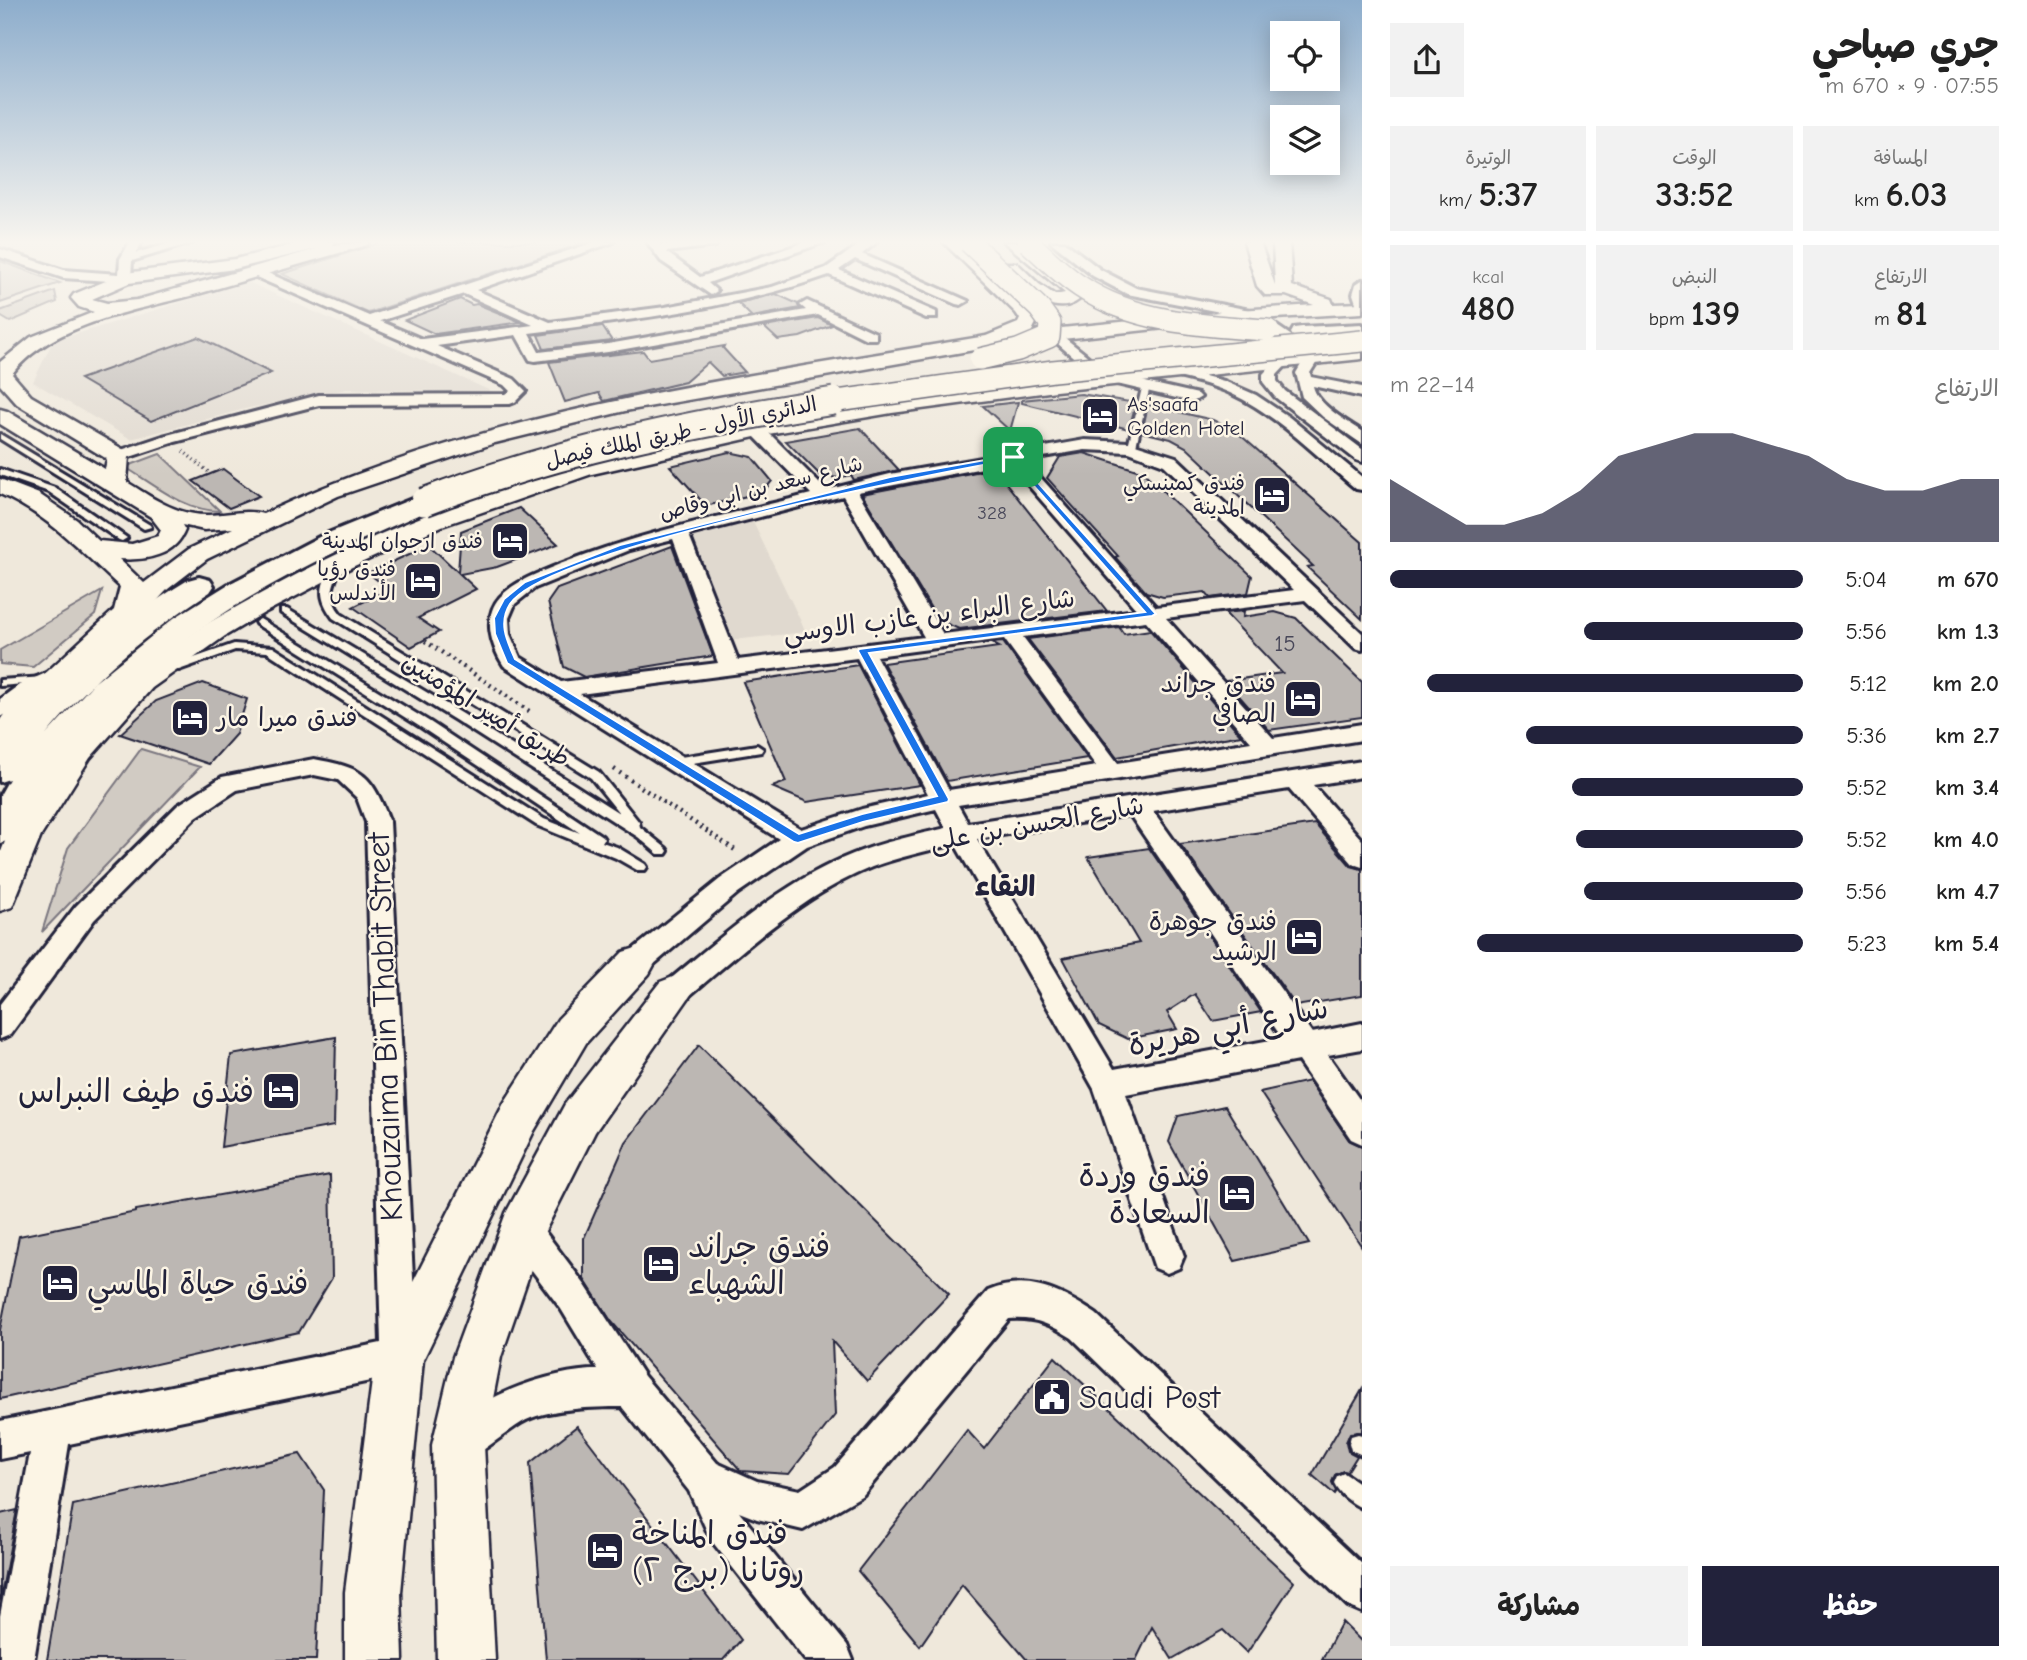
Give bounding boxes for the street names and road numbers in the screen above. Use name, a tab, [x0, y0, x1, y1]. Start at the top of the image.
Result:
street label: الدائري الأول - طريق الملك فيصل	[543, 390, 820, 475]
street label: شارع سعد بن ابى وقاص	[657, 451, 866, 528]
street label: شارع البراء بن عازب الاوسي	[781, 583, 1077, 656]
street label: طريق أمير المؤمنين	[396, 645, 576, 774]
street label: شارع الحسن بن على	[928, 790, 1147, 860]
street label: Khouzaima Bin Thabit Street	[360, 831, 410, 1222]
street label: شارع أبي هريرة	[1125, 988, 1333, 1072]

